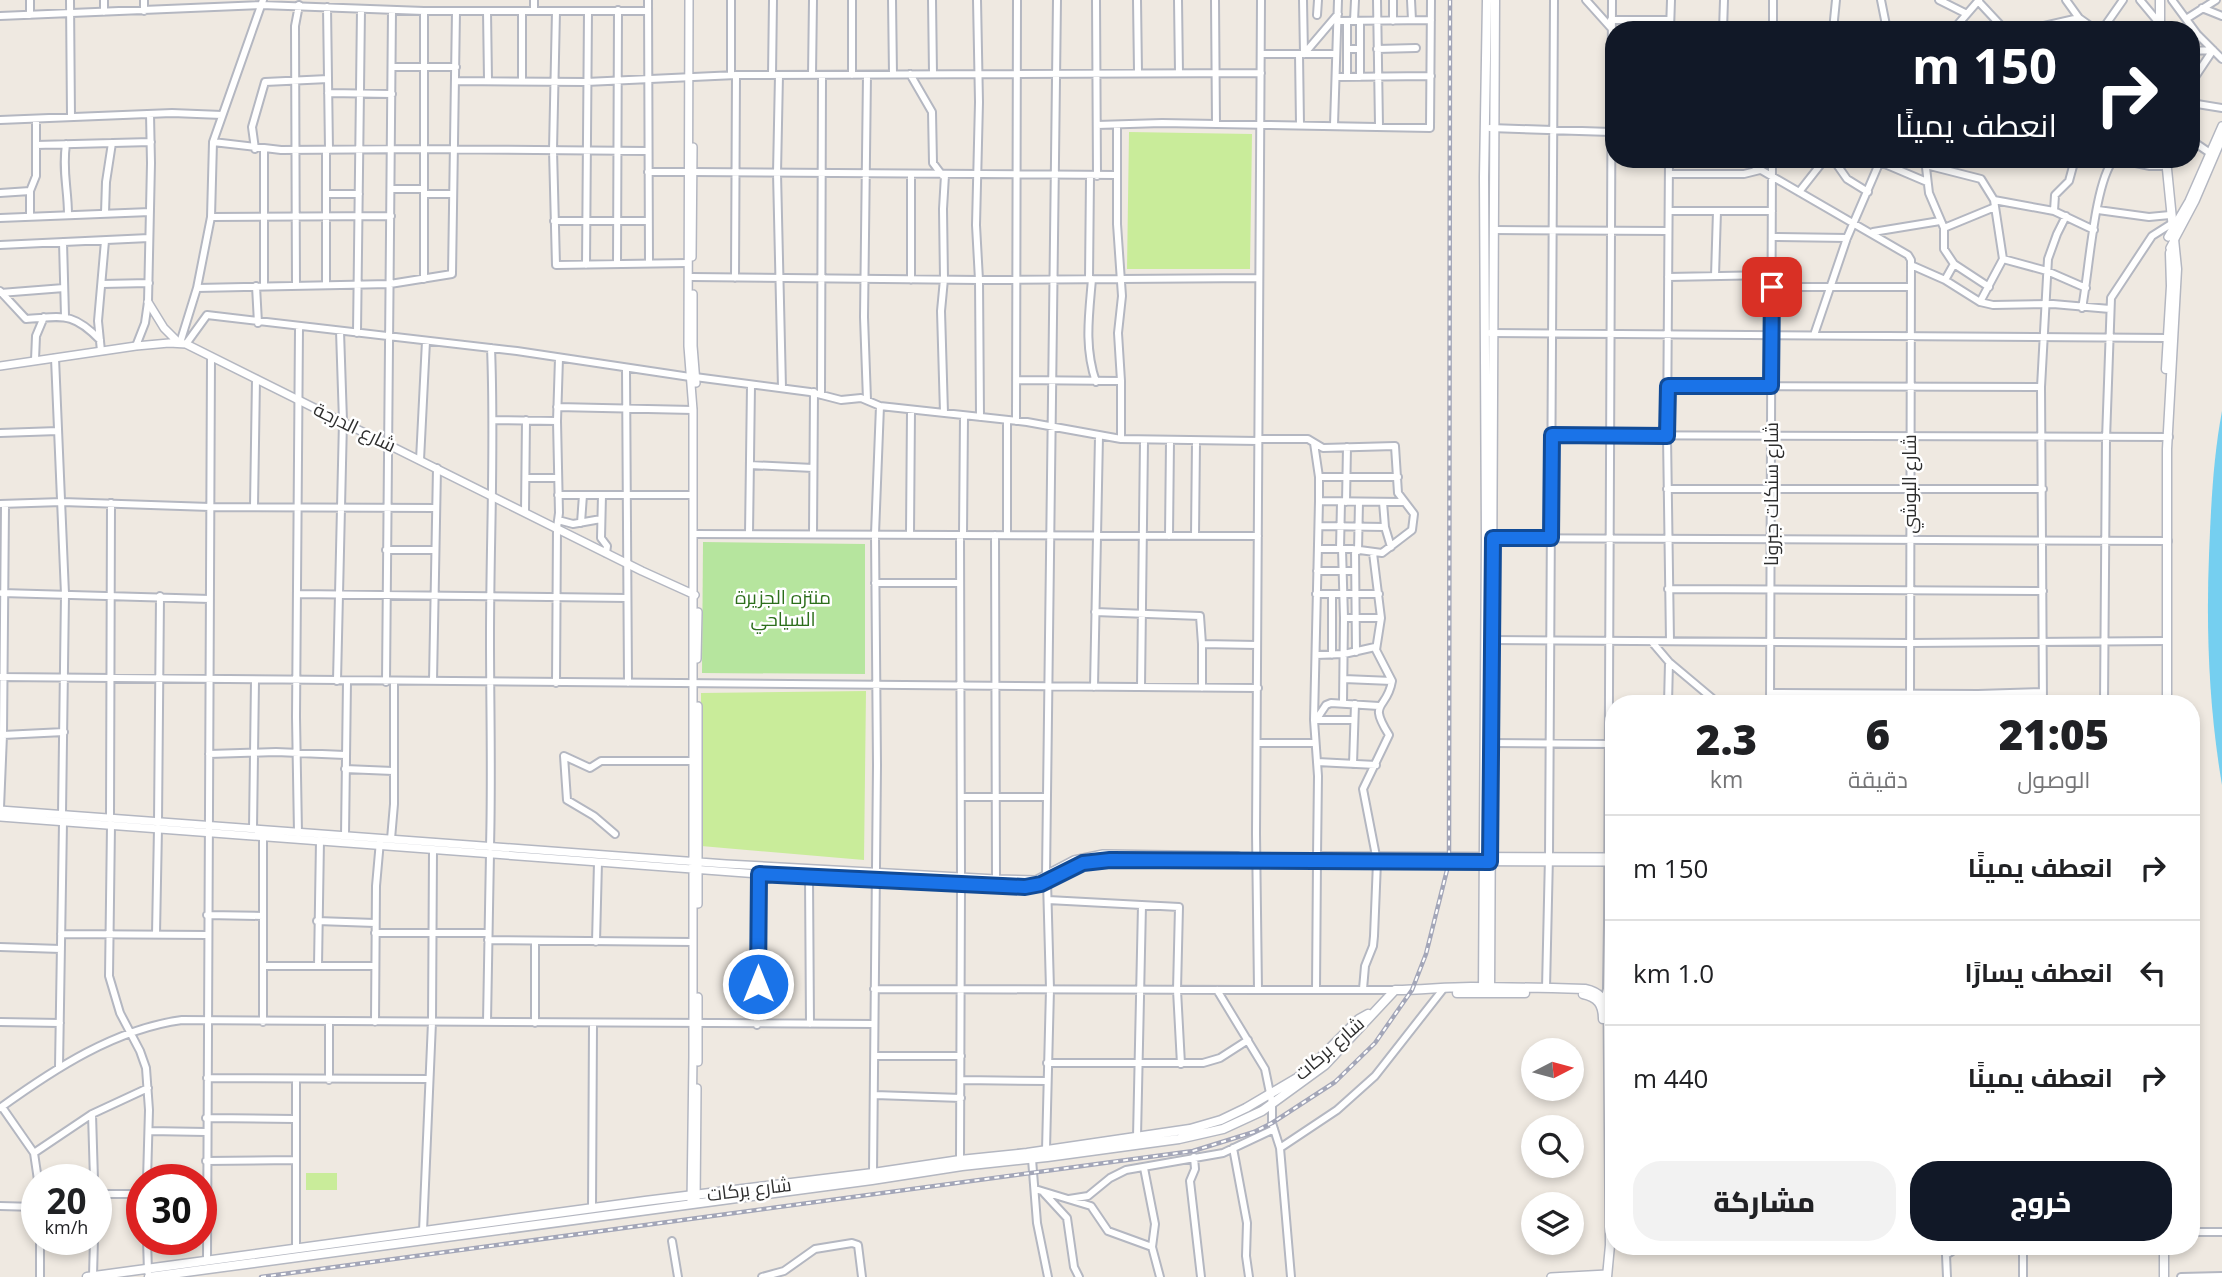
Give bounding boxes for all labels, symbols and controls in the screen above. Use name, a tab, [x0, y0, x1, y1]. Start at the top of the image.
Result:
text: 150 m	[1912, 32, 2057, 98]
icon: right	[2081, 49, 2172, 140]
text: انعطف يمينًا	[1895, 103, 2057, 146]
pin	[1742, 257, 1802, 317]
icon: arrive	[1753, 268, 1791, 306]
street label: شارع الدرجة	[309, 396, 401, 459]
street label: شارع سنكات جبرونا	[1758, 422, 1785, 566]
street label: شارع البوشي	[1896, 434, 1924, 534]
park label: منتزه الجزيرة السياحي	[735, 584, 831, 634]
text: 6	[1866, 705, 1890, 762]
text: 21:05	[1999, 705, 2109, 762]
text: 2.3	[1696, 710, 1757, 767]
text: km	[1710, 763, 1743, 795]
text: دقيقة	[1848, 763, 1908, 795]
text: الوصول	[2017, 763, 2091, 795]
text: انعطف يمينًا	[1968, 849, 2113, 885]
icon: right	[2134, 849, 2172, 887]
text: 150 m	[1633, 850, 1708, 886]
position arrow	[721, 947, 795, 1021]
text: انعطف يسارًا	[1964, 954, 2113, 990]
icon: left	[2134, 954, 2172, 992]
text: 1.0 km	[1633, 955, 1714, 991]
street label: شارع بركات	[1288, 1010, 1370, 1086]
north arrow	[1521, 1038, 1584, 1101]
map controls	[1521, 1038, 1584, 1255]
text: انعطف يمينًا	[1968, 1059, 2113, 1095]
icon: right	[2134, 1059, 2172, 1097]
text: 440 m	[1633, 1060, 1708, 1096]
button: search	[1521, 1115, 1584, 1178]
button: مشاركة	[1633, 1161, 1896, 1241]
button: خروج	[1910, 1161, 2172, 1241]
speed limit sign: 30	[126, 1164, 217, 1255]
street label: شارع بركات	[705, 1171, 793, 1208]
text: 20	[46, 1177, 87, 1224]
button: layers	[1521, 1192, 1584, 1255]
text: km/h	[45, 1215, 88, 1239]

